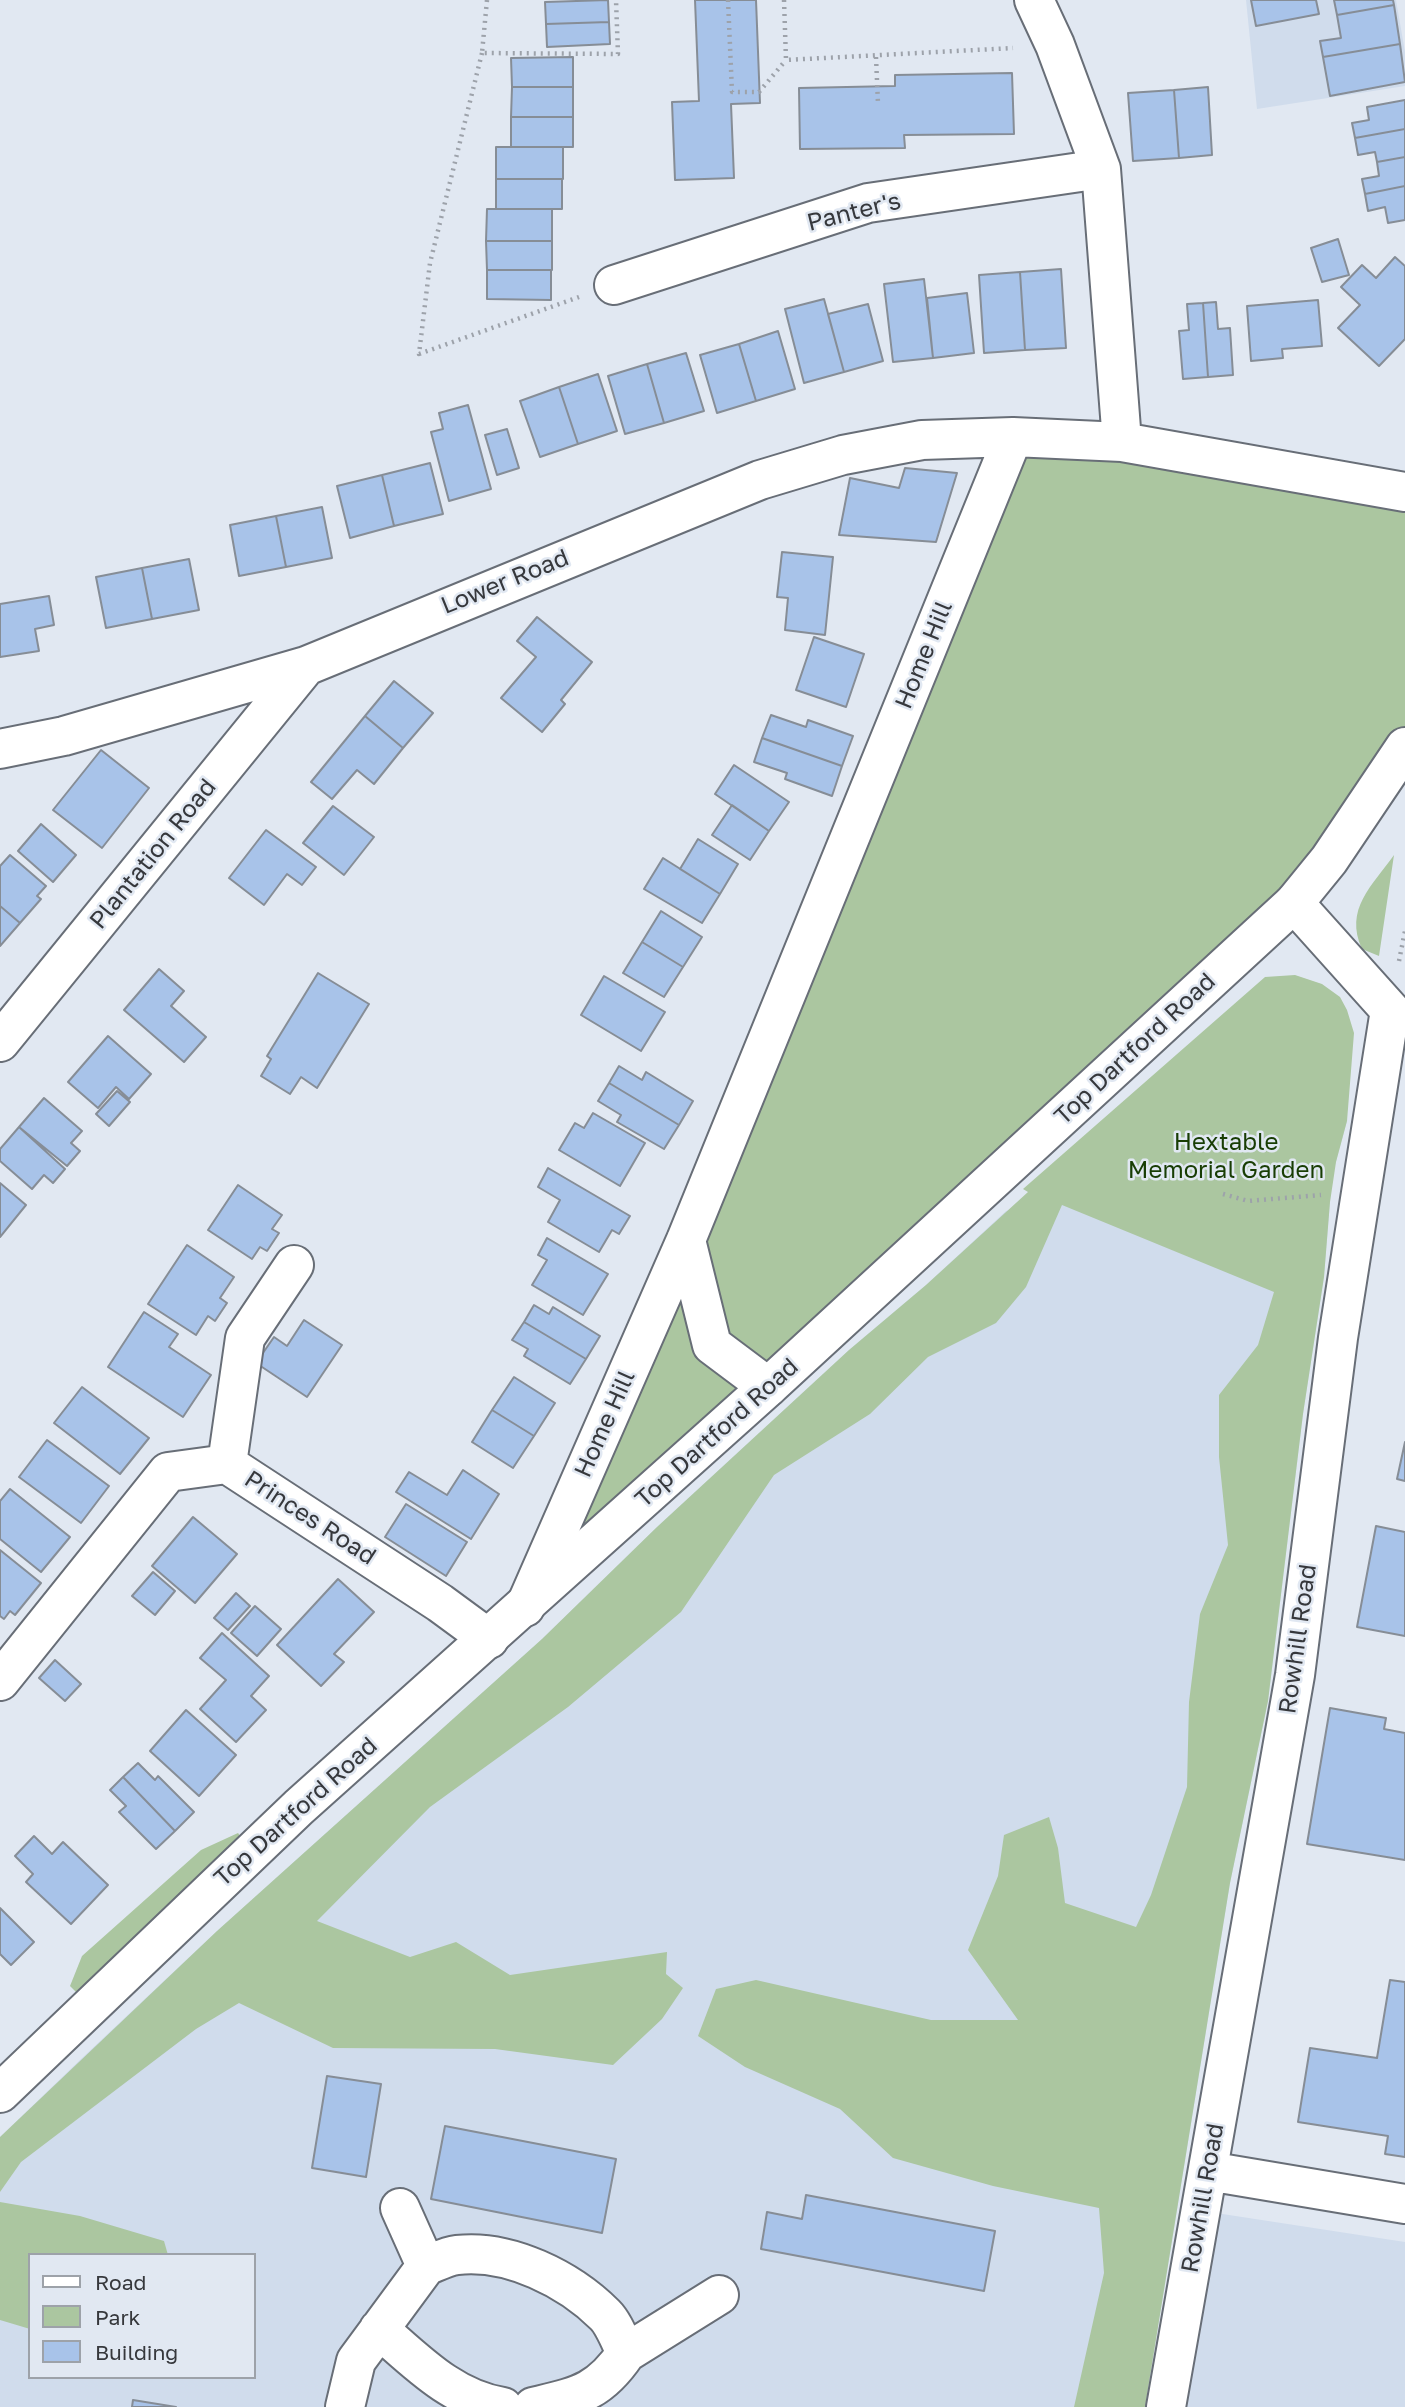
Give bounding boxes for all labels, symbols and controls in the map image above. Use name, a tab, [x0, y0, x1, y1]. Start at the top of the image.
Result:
street label: Panter's	[804, 186, 904, 238]
street label: Lower Road	[437, 543, 573, 621]
street label: Home Hill	[889, 597, 959, 713]
street label: Plantation Road	[84, 773, 222, 935]
street label: Top Dartford Road	[1049, 967, 1221, 1131]
park label: Hextable Memorial Garden	[1128, 1128, 1324, 1184]
street label: Top Dartford Road	[630, 1352, 804, 1514]
street label: Home Hill	[569, 1366, 641, 1482]
street label: Princes Road	[239, 1465, 381, 1571]
street label: Rowhill Road	[1273, 1562, 1323, 1716]
street label: Top Dartford Road	[209, 1731, 383, 1893]
street label: Rowhill Road	[1176, 2121, 1230, 2275]
legend	[28, 2253, 256, 2379]
text: Road	[95, 2269, 146, 2295]
text: Park	[95, 2304, 140, 2330]
text: Building	[95, 2339, 178, 2365]

